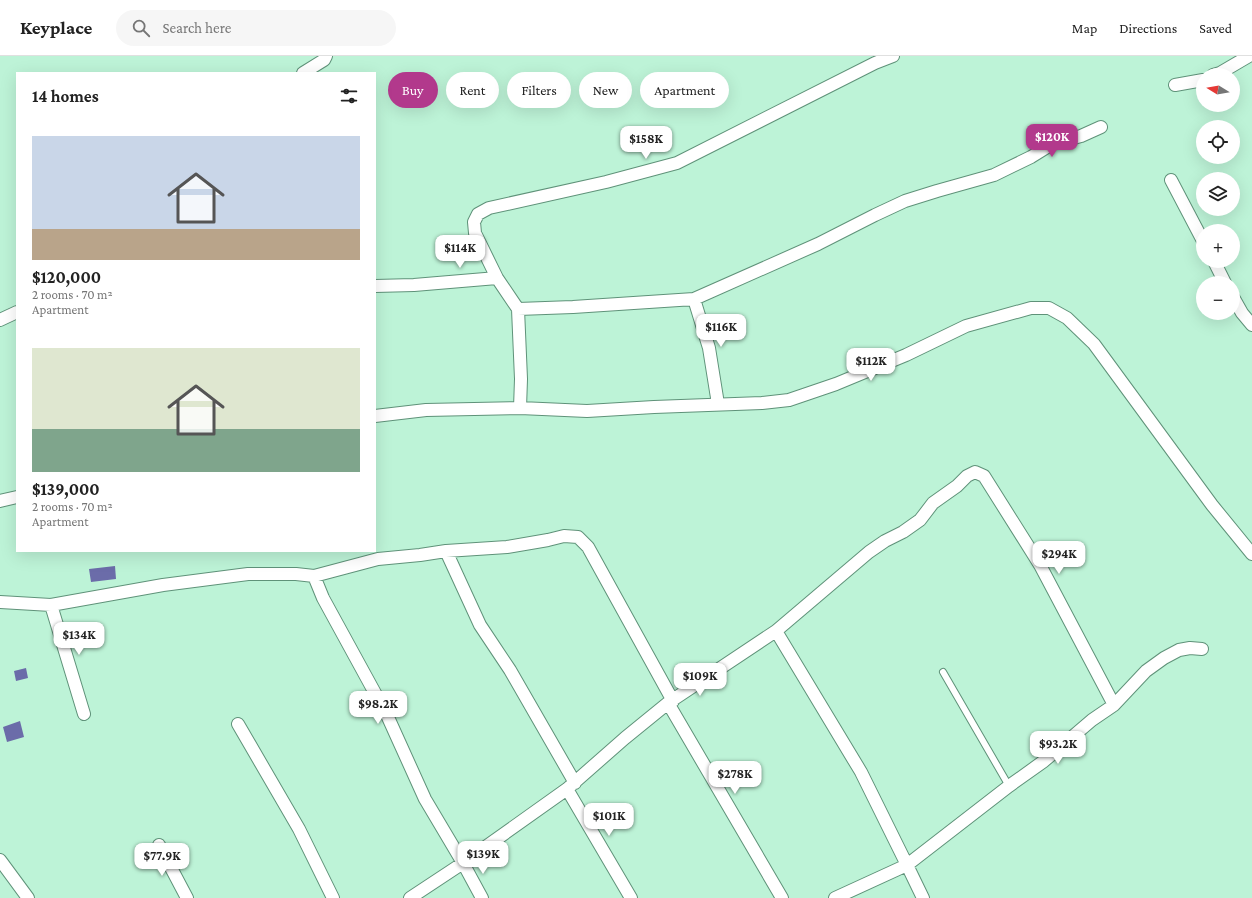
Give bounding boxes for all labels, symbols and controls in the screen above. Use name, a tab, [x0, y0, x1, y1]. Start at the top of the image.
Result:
search box	[116, 10, 396, 46]
text: Keyplace	[20, 17, 92, 38]
icon: search	[130, 17, 152, 39]
text: Search here	[162, 20, 231, 36]
text: Map	[1072, 20, 1097, 36]
text: Directions	[1119, 20, 1177, 36]
text: Saved	[1199, 20, 1232, 36]
north arrow	[1196, 68, 1240, 112]
map controls	[1196, 68, 1240, 320]
chip: Buy	[388, 72, 438, 108]
chip: Rent	[446, 72, 499, 108]
chip: Filters	[507, 72, 571, 108]
chip: New	[579, 72, 632, 108]
chip: Apartment	[640, 72, 729, 108]
icon: filters	[338, 85, 360, 107]
text: 14 homes	[32, 87, 99, 106]
button: locate	[1196, 120, 1240, 164]
pin: $120K	[1024, 124, 1080, 158]
pin: $158K	[618, 126, 674, 160]
text: $120K	[1035, 129, 1069, 144]
text: $158K	[629, 131, 663, 146]
icon: home	[160, 162, 232, 234]
button: layers	[1196, 172, 1240, 216]
button: +	[1196, 224, 1240, 268]
pin: $114K	[432, 235, 488, 269]
text: $114K	[444, 240, 476, 255]
text: $120,000	[32, 268, 101, 287]
button: −	[1196, 276, 1240, 320]
text: 2 rooms · 70 m²	[32, 287, 113, 302]
text: Apartment	[32, 302, 89, 317]
pin: $116K	[693, 314, 749, 348]
text: $116K	[705, 319, 737, 334]
pin: $112K	[843, 348, 899, 382]
text: $112K	[855, 353, 887, 368]
icon: home	[160, 374, 232, 446]
text: $139,000	[32, 480, 100, 499]
text: 2 rooms · 70 m²	[32, 499, 113, 514]
text: Apartment	[32, 514, 89, 529]
pin: $294K	[1031, 541, 1087, 575]
text: $294K	[1041, 546, 1077, 561]
pin: $134K	[51, 622, 107, 656]
text: $134K	[62, 627, 96, 642]
pin: $109K	[672, 663, 728, 697]
text: $109K	[683, 668, 717, 683]
pin: $98.2K	[345, 691, 411, 725]
text: $98.2K	[358, 696, 398, 711]
pin: $93.2K	[1025, 731, 1091, 765]
text: $93.2K	[1039, 736, 1077, 751]
pin: $278K	[707, 761, 763, 795]
text: $278K	[718, 766, 752, 781]
pin: $101K	[581, 803, 637, 837]
text: $101K	[593, 808, 625, 823]
pin: $139K	[455, 841, 511, 875]
pin: $77.9K	[129, 843, 195, 877]
text: $139K	[466, 846, 500, 861]
text: $77.9K	[143, 848, 181, 863]

